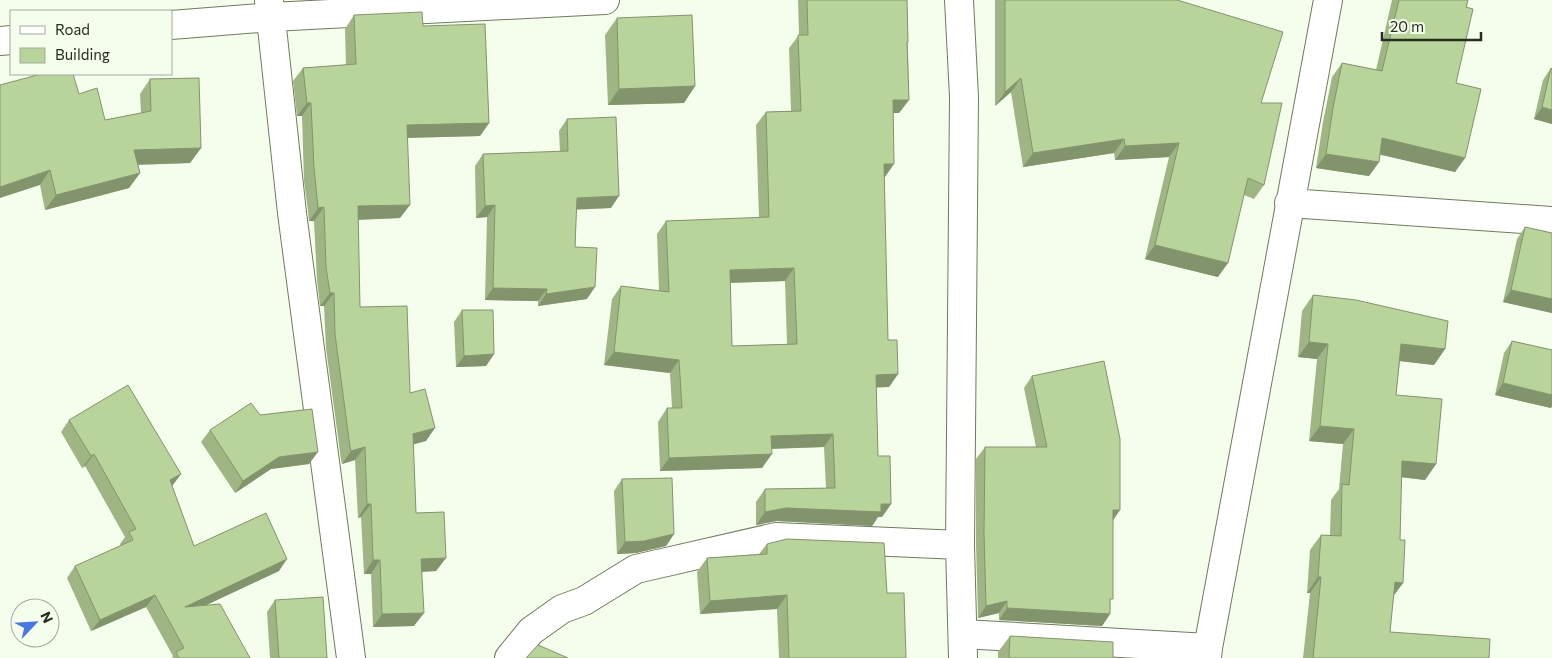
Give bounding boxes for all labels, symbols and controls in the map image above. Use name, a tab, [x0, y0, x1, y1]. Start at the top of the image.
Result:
legend	[10, 10, 172, 75]
scale bar	[1382, 10, 1481, 42]
text: 20 m	[1390, 17, 1424, 35]
text: Road	[55, 20, 90, 38]
text: Building	[55, 45, 110, 63]
north arrow	[10, 598, 60, 648]
text: N	[37, 609, 57, 626]

